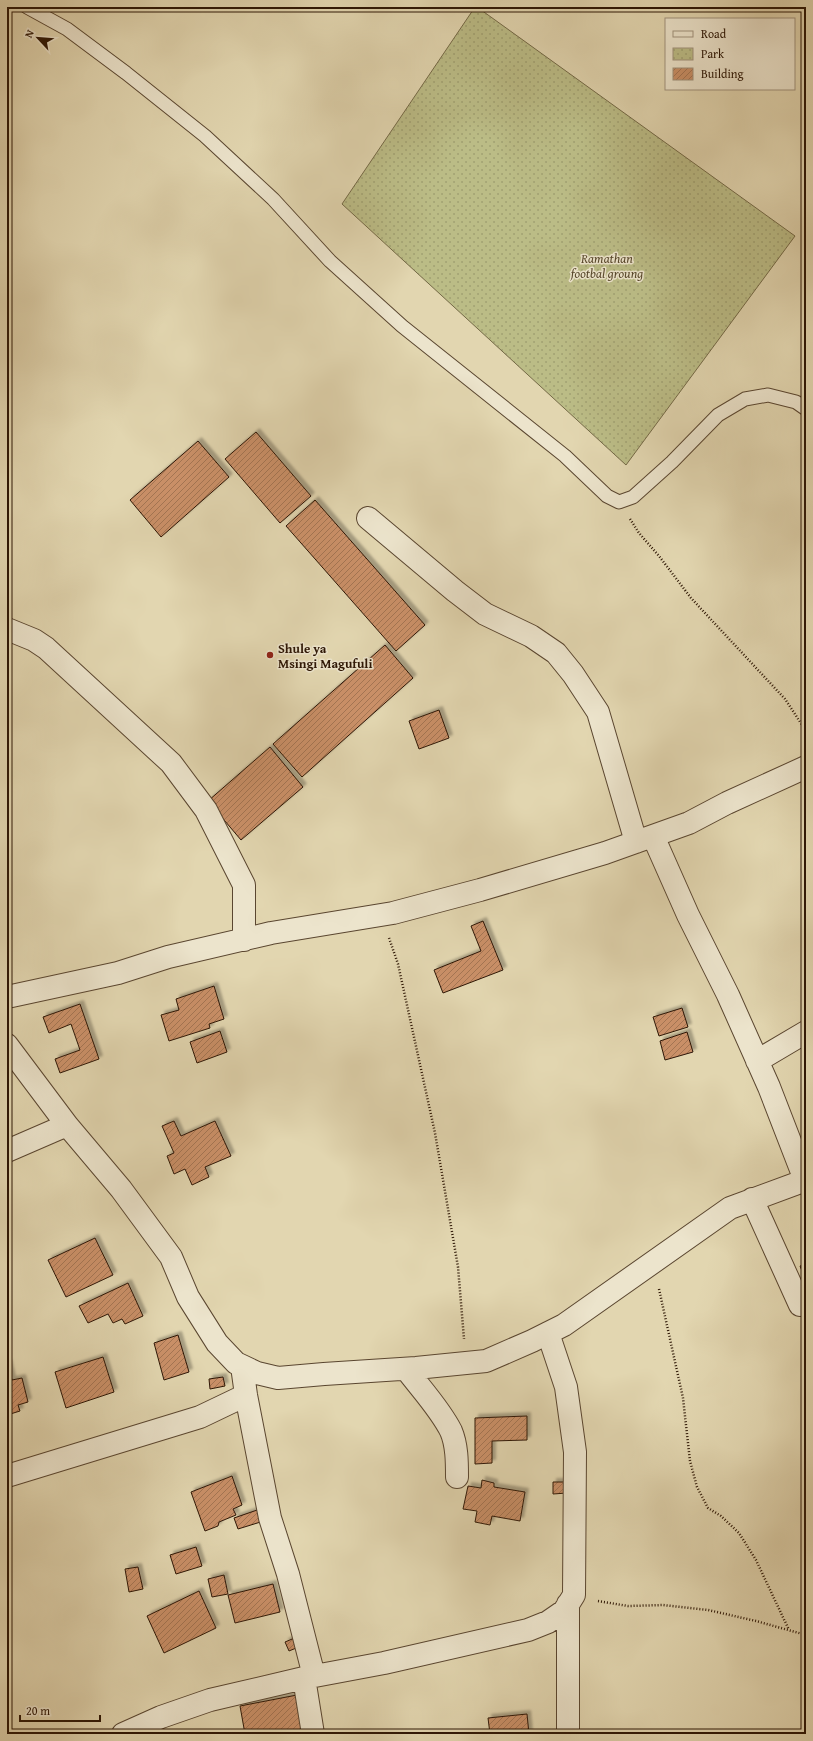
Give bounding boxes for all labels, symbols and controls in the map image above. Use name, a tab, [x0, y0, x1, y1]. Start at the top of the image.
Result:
north arrow	[18, 18, 58, 58]
legend	[665, 18, 795, 90]
text: Road	[701, 25, 727, 42]
text: N	[20, 26, 38, 40]
text: Park	[701, 45, 725, 62]
text: Building	[701, 65, 744, 82]
park label: Ramathan footbal groung	[570, 249, 643, 283]
place label: Shule ya Msingi Magufuli	[278, 639, 372, 673]
marker: Shule ya Msingi Magufuli	[265, 650, 275, 660]
scale bar	[20, 1697, 100, 1723]
text: 20 m	[26, 1702, 50, 1719]

